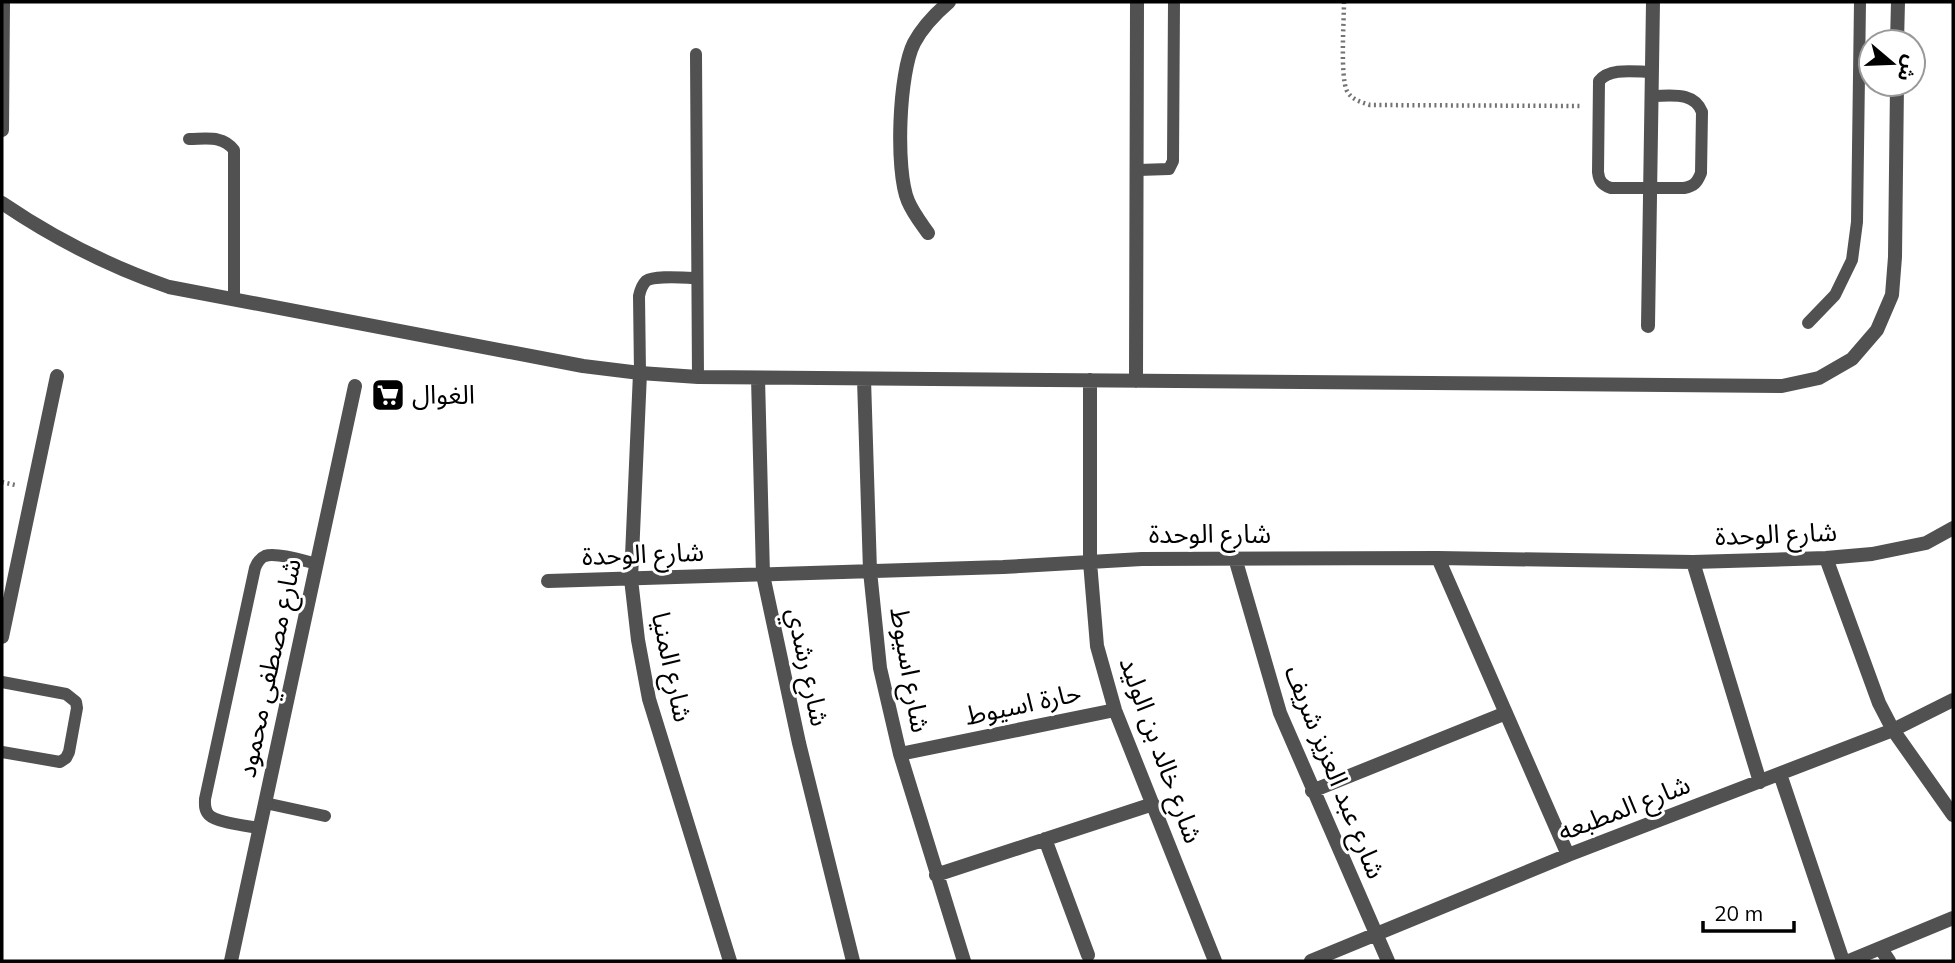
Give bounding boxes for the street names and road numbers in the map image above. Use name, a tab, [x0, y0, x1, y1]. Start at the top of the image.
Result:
street label: شارع الوحدة	[1714, 515, 1838, 555]
street label: شارع الوحدة	[1149, 517, 1271, 553]
street label: شارع الوحدة	[581, 535, 705, 575]
street label: شارع مصطفي محمود	[229, 555, 312, 781]
street label: شارع رشدي	[776, 605, 837, 730]
street label: شارع اسيوط	[880, 605, 938, 736]
street label: شارع المنيا	[642, 609, 700, 726]
street label: شارع خالد بن الوليد	[1110, 652, 1210, 849]
street label: شارع عبد العزيز شريف	[1275, 660, 1393, 884]
street label: حارة اسيوط	[962, 675, 1084, 732]
street label: شارع المطبعه	[1553, 767, 1696, 851]

